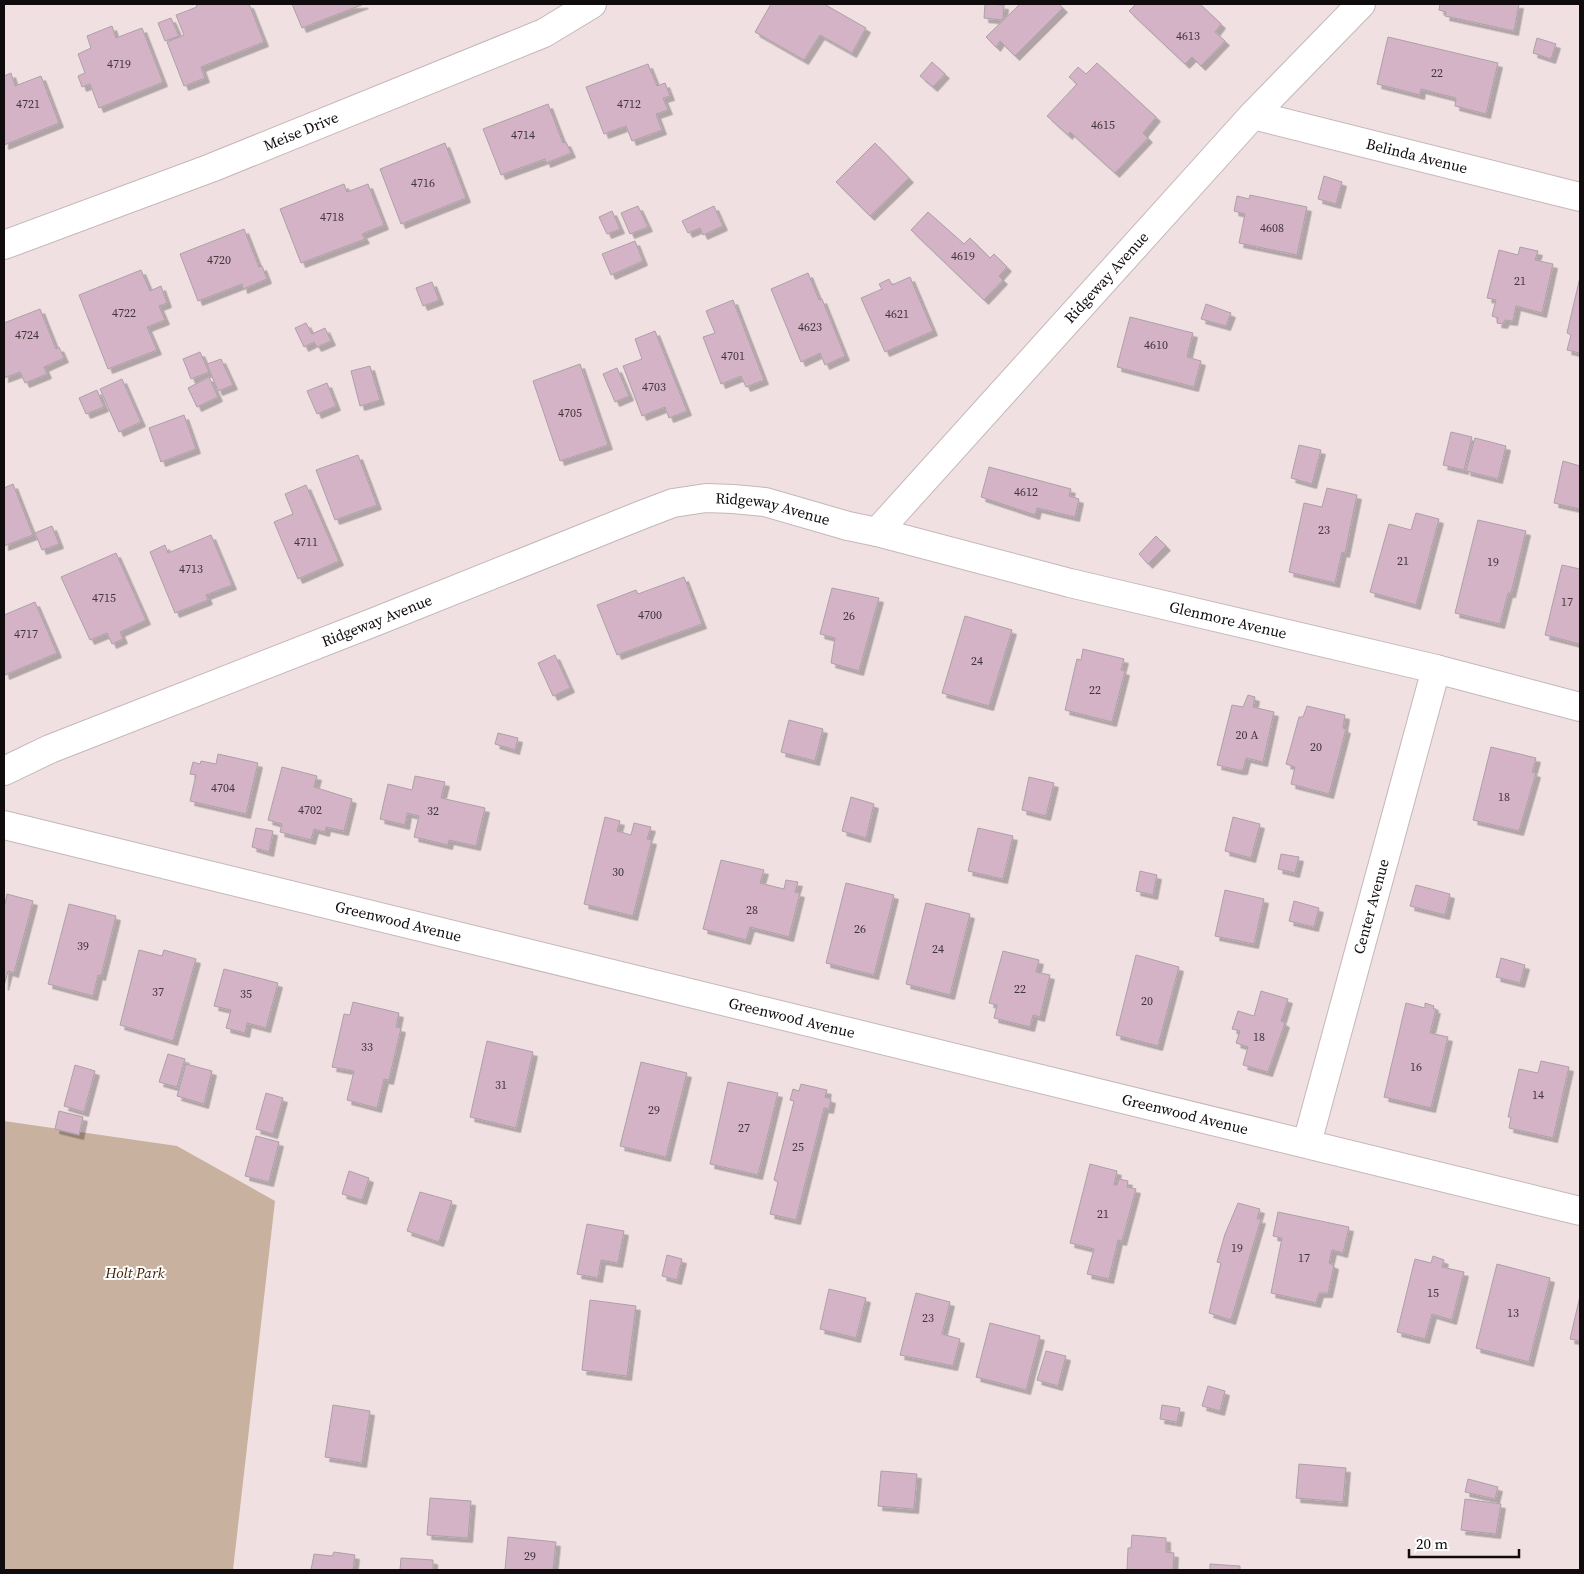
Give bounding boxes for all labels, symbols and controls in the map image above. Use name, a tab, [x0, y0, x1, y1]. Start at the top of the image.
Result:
house number: 4613	[1176, 28, 1200, 44]
house number: 4719	[107, 56, 131, 72]
house number: 22	[1431, 65, 1443, 81]
house number: 4721	[16, 96, 40, 112]
house number: 4712	[617, 96, 641, 112]
street label: Meise Drive	[260, 106, 342, 156]
house number: 4615	[1091, 117, 1115, 133]
house number: 4714	[511, 127, 535, 143]
street label: Belinda Avenue	[1364, 133, 1470, 179]
house number: 4716	[411, 175, 435, 191]
house number: 4718	[320, 209, 344, 225]
house number: 4608	[1260, 220, 1284, 236]
street label: Ridgeway Avenue	[1059, 226, 1153, 328]
house number: 4619	[951, 248, 975, 264]
house number: 4720	[207, 252, 231, 268]
house number: 21	[1514, 273, 1526, 289]
house number: 4722	[112, 305, 136, 321]
house number: 4621	[885, 306, 909, 322]
house number: 4623	[798, 319, 822, 335]
house number: 4724	[15, 327, 39, 343]
house number: 4610	[1144, 337, 1168, 353]
house number: 4701	[721, 348, 745, 364]
house number: 4703	[642, 379, 666, 395]
house number: 4705	[558, 405, 582, 421]
house number: 4612	[1014, 484, 1038, 500]
street label: Ridgeway Avenue	[715, 487, 833, 530]
house number: 23	[1318, 522, 1330, 538]
house number: 4711	[294, 534, 318, 550]
house number: 21	[1397, 553, 1409, 569]
house number: 19	[1487, 554, 1499, 570]
house number: 4713	[179, 561, 203, 577]
street label: Ridgeway Avenue	[318, 589, 435, 652]
house number: 4715	[92, 590, 116, 606]
house number: 17	[1561, 594, 1573, 610]
street label: Glenmore Avenue	[1167, 596, 1289, 644]
house number: 4700	[638, 607, 662, 623]
house number: 26	[843, 608, 855, 624]
house number: 4717	[14, 626, 38, 642]
house number: 24	[971, 653, 983, 669]
house number: 22	[1089, 682, 1101, 698]
house number: 20 A	[1236, 727, 1258, 743]
house number: 20	[1310, 739, 1322, 755]
house number: 4704	[211, 780, 235, 796]
house number: 18	[1498, 789, 1510, 805]
house number: 4702	[298, 802, 322, 818]
house number: 32	[427, 803, 439, 819]
street label: Center Avenue	[1348, 856, 1394, 956]
house number: 30	[612, 864, 624, 880]
street label: Greenwood Avenue	[333, 896, 464, 947]
house number: 28	[746, 902, 758, 918]
house number: 26	[854, 921, 866, 937]
house number: 39	[77, 938, 89, 954]
house number: 24	[932, 941, 944, 957]
house number: 22	[1014, 981, 1026, 997]
house number: 37	[152, 984, 164, 1000]
house number: 35	[240, 986, 252, 1002]
street label: Greenwood Avenue	[727, 992, 857, 1043]
house number: 20	[1141, 993, 1153, 1009]
house number: 18	[1253, 1029, 1265, 1045]
house number: 33	[361, 1039, 373, 1055]
house number: 16	[1410, 1059, 1422, 1075]
house number: 31	[495, 1077, 507, 1093]
house number: 14	[1532, 1087, 1544, 1103]
street label: Greenwood Avenue	[1120, 1088, 1251, 1139]
house number: 29	[648, 1102, 660, 1118]
house number: 27	[738, 1120, 750, 1136]
house number: 25	[792, 1139, 804, 1155]
house number: 21	[1097, 1206, 1109, 1222]
house number: 19	[1231, 1240, 1243, 1256]
house number: 17	[1298, 1250, 1310, 1266]
park label: Holt Park	[104, 1262, 166, 1283]
house number: 15	[1427, 1285, 1439, 1301]
house number: 13	[1507, 1305, 1519, 1321]
house number: 23	[922, 1310, 934, 1326]
scale bar	[1409, 1526, 1519, 1558]
text: 20 m	[1416, 1533, 1448, 1554]
house number: 29	[524, 1548, 536, 1564]

